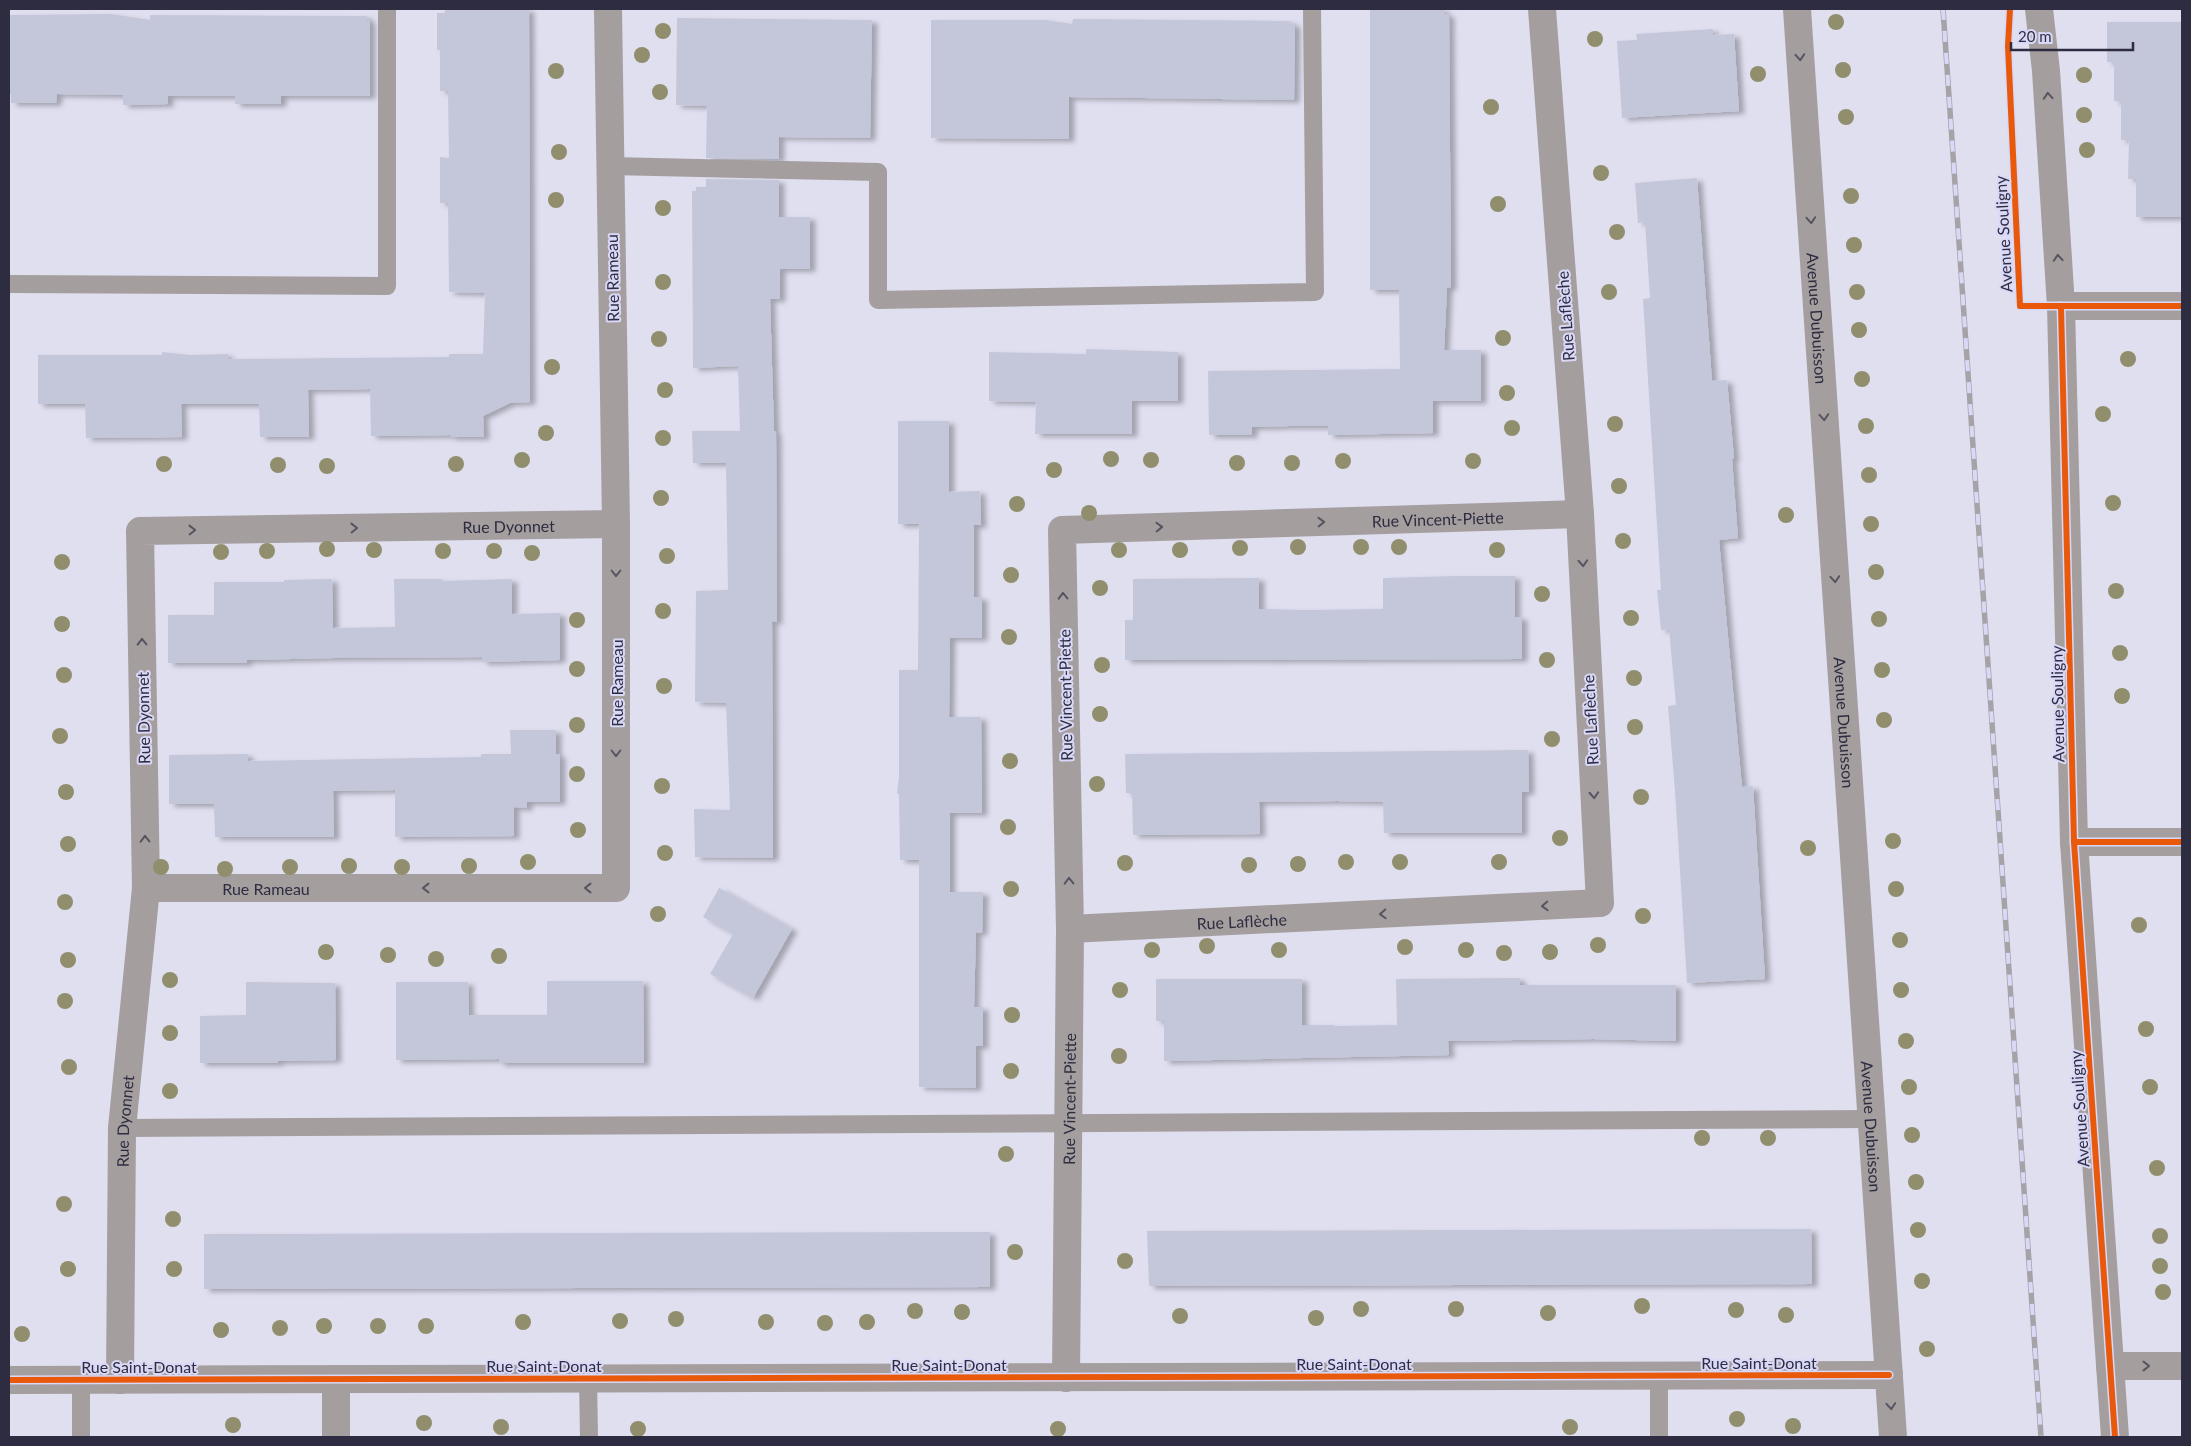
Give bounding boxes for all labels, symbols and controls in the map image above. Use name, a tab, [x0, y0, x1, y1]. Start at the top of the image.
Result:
scale bar	[2011, 20, 2134, 52]
text: 20 m	[2018, 27, 2052, 45]
one-way arrow	[1795, 54, 1806, 62]
one-way arrow	[2042, 91, 2053, 99]
street label: Avenue Souligny	[1990, 175, 2016, 293]
one-way arrow	[1805, 216, 1816, 224]
street label: Rue Rameau	[602, 234, 622, 322]
street label: Avenue Dubuisson	[1804, 252, 1832, 385]
one-way arrow	[2052, 253, 2063, 261]
street label: Rue Laflèche	[1552, 270, 1578, 362]
one-way arrow	[1819, 413, 1830, 421]
street label: Rue Vincent-Piette	[1372, 507, 1504, 530]
street label: Rue Dyonnet	[462, 515, 555, 536]
one-way arrow	[1317, 517, 1325, 528]
one-way arrow	[1155, 522, 1163, 533]
one-way arrow	[351, 523, 359, 533]
one-way arrow	[188, 525, 196, 535]
one-way arrow	[1577, 559, 1588, 567]
one-way arrow	[611, 570, 621, 577]
one-way arrow	[1829, 575, 1840, 583]
one-way arrow	[1058, 591, 1068, 599]
street label: Rue Vincent-Piette	[1054, 629, 1076, 761]
one-way arrow	[137, 637, 147, 645]
street label: Rue Rameau	[607, 639, 626, 727]
street label: Avenue Souligny	[2046, 645, 2068, 762]
street label: Avenue Dubuisson	[1831, 656, 1859, 789]
street label: Rue Dyonnet	[133, 671, 153, 764]
street label: Rue Laflèche	[1578, 675, 1602, 765]
one-way arrow	[611, 750, 621, 757]
one-way arrow	[1589, 791, 1600, 799]
one-way arrow	[140, 835, 150, 842]
one-way arrow	[1063, 876, 1074, 884]
street label: Rue Rameau	[222, 879, 310, 898]
one-way arrow	[421, 883, 429, 893]
one-way arrow	[584, 883, 592, 893]
one-way arrow	[1541, 900, 1549, 911]
one-way arrow	[1379, 908, 1387, 919]
street label: Rue Laflèche	[1196, 909, 1287, 932]
street label: Rue Vincent-Piette	[1058, 1033, 1079, 1165]
street label: Avenue Souligny	[2065, 1049, 2093, 1168]
street label: Avenue Dubuisson	[1858, 1060, 1886, 1193]
street label: Rue Dyonnet	[112, 1074, 137, 1167]
street label: Rue Saint-Donat	[1701, 1353, 1817, 1372]
street label: Rue Saint-Donat	[1296, 1354, 1412, 1373]
street label: Rue Saint-Donat	[891, 1355, 1007, 1374]
street label: Rue Saint-Donat	[486, 1356, 602, 1375]
street label: Rue Saint-Donat	[81, 1357, 197, 1376]
one-way arrow	[2142, 1361, 2150, 1371]
one-way arrow	[1885, 1403, 1896, 1411]

